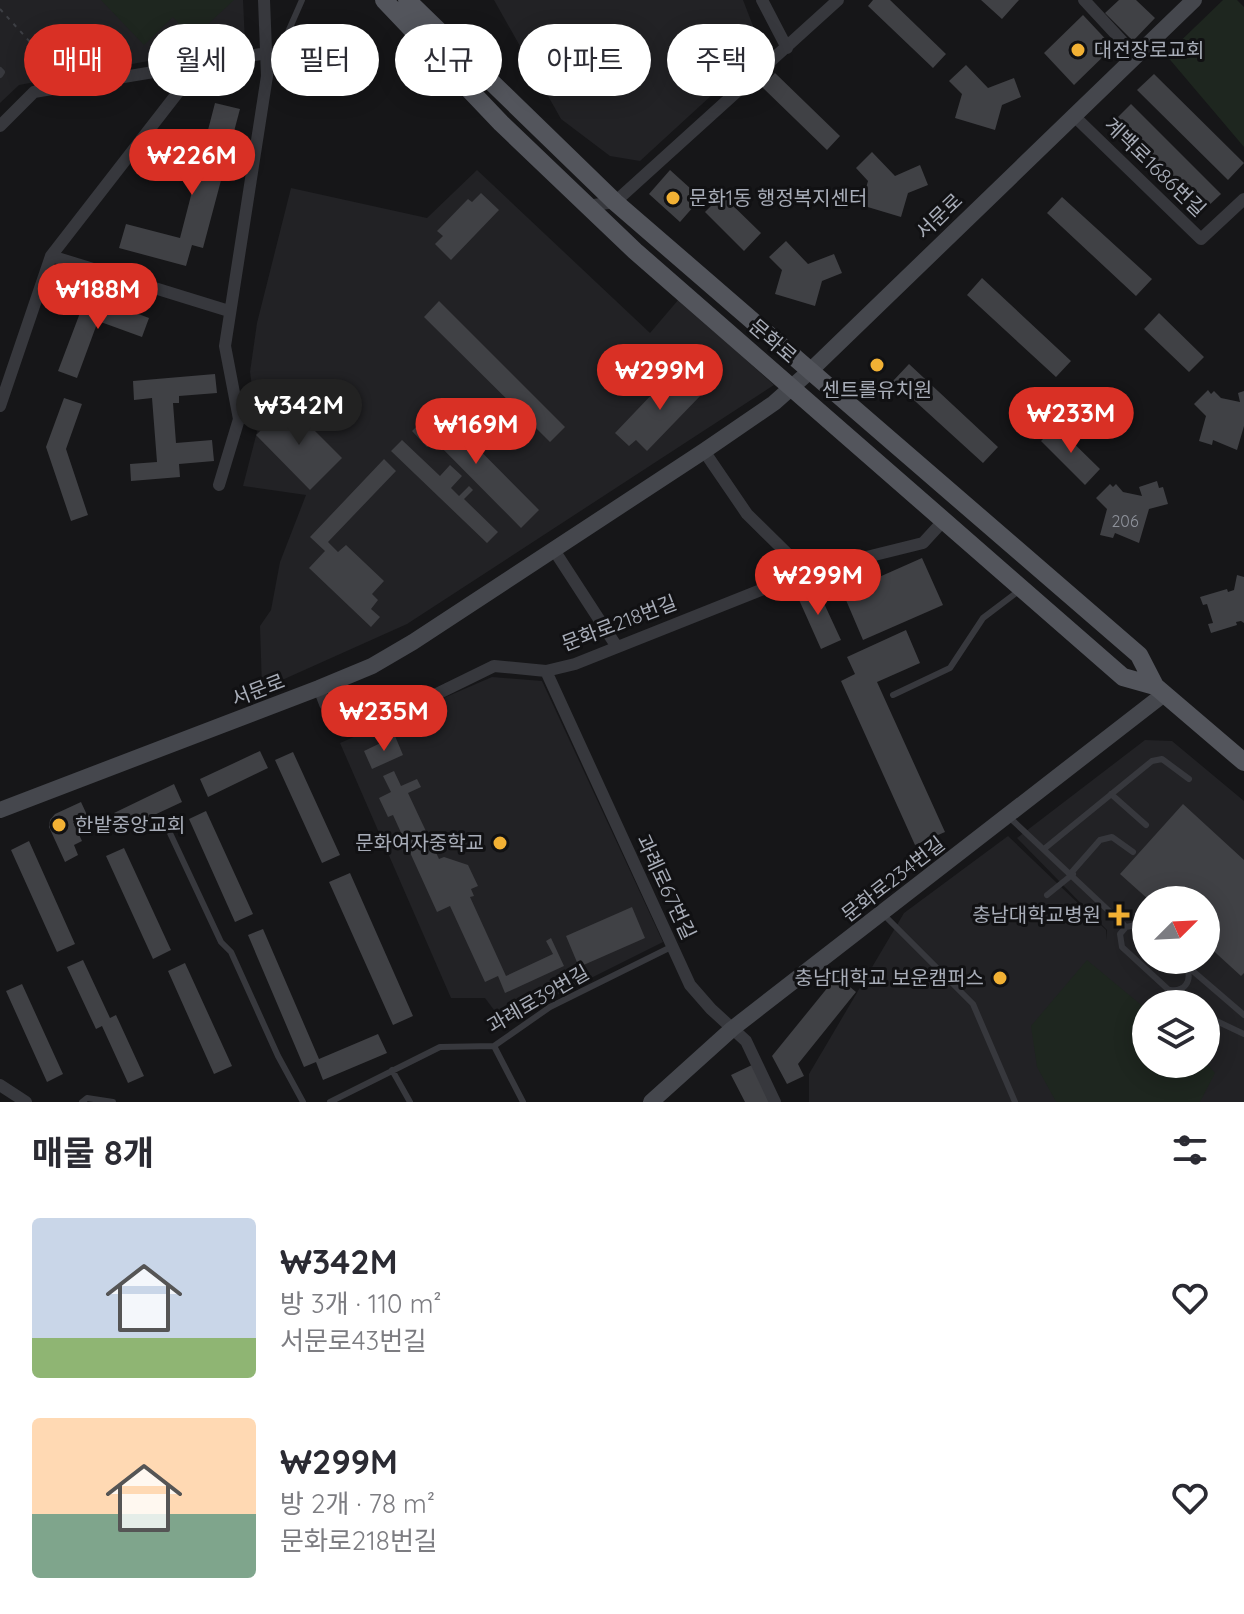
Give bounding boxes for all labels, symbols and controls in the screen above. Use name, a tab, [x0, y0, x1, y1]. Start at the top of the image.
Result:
chip: 매매	[24, 24, 132, 96]
chip: 월세	[148, 24, 255, 96]
chip: 필터	[271, 24, 379, 96]
chip: 신규	[395, 24, 502, 96]
chip: 아파트	[518, 24, 651, 96]
chip: 주택	[667, 24, 775, 96]
place label: 대전장로교회	[1094, 37, 1204, 62]
marker: 대전장로교회	[1069, 41, 1087, 59]
street label: 계백로1686번길	[1099, 112, 1211, 221]
pin: ₩226M	[136, 129, 248, 197]
text: ₩226M	[147, 138, 237, 171]
place label: 문화1동 행정복지센터	[689, 185, 867, 210]
street label: 서문로	[910, 187, 967, 244]
marker: 문화1동 행정복지센터	[664, 189, 682, 207]
pin: ₩188M	[42, 263, 154, 331]
text: ₩188M	[56, 272, 140, 305]
street label: 문화로	[744, 313, 802, 368]
pin: ₩299M	[604, 344, 716, 412]
text: ₩299M	[615, 353, 705, 386]
marker: 센트롤유치원	[868, 356, 886, 374]
place label: 센트롤유치원	[822, 377, 932, 402]
pin: ₩342M	[243, 379, 355, 447]
pin: ₩233M	[1015, 387, 1127, 455]
text: ₩342M	[254, 388, 344, 421]
text: ₩233M	[1027, 396, 1115, 429]
pin: ₩169M	[420, 398, 532, 466]
text: ₩169M	[433, 407, 519, 440]
house number: 206	[1112, 511, 1139, 531]
pin: ₩299M	[762, 549, 874, 617]
text: ₩299M	[773, 558, 863, 591]
street label: 문화로218번길	[558, 589, 680, 656]
street label: 서문로	[228, 668, 288, 711]
pin: ₩235M	[328, 685, 440, 753]
text: ₩235M	[339, 694, 429, 727]
place label: 한밭중앙교회	[75, 812, 185, 837]
marker: 한밭중앙교회	[50, 816, 68, 834]
place label: 문화여자중학교	[355, 830, 484, 855]
street label: 과례로67번길	[631, 830, 702, 943]
street label: 문화로234번길	[836, 831, 949, 927]
marker: 문화여자중학교	[491, 834, 509, 852]
north arrow	[1132, 886, 1220, 974]
map controls	[1132, 886, 1220, 1078]
place label: 충남대학교병원	[972, 902, 1101, 927]
marker: 충남대학교병원	[1108, 904, 1130, 926]
street label: 과례로39번길	[482, 959, 593, 1038]
place label: 충남대학교 보운캠퍼스	[795, 965, 984, 990]
marker: 충남대학교 보운캠퍼스	[991, 969, 1009, 987]
button: layers	[1132, 990, 1220, 1078]
icon: filters	[1168, 1128, 1212, 1172]
text: 매물 8개	[32, 1131, 154, 1174]
text: ₩342M	[280, 1240, 398, 1283]
icon: home	[96, 1250, 192, 1346]
icon: heart	[1168, 1276, 1212, 1320]
text: 방 3개 · 110 m²	[280, 1287, 442, 1320]
text: 서문로43번길	[280, 1324, 427, 1357]
text: ₩299M	[280, 1440, 398, 1483]
icon: home	[96, 1450, 192, 1546]
icon: heart	[1168, 1476, 1212, 1520]
text: 방 2개 · 78 m²	[280, 1487, 435, 1520]
text: 문화로218번길	[280, 1524, 438, 1557]

